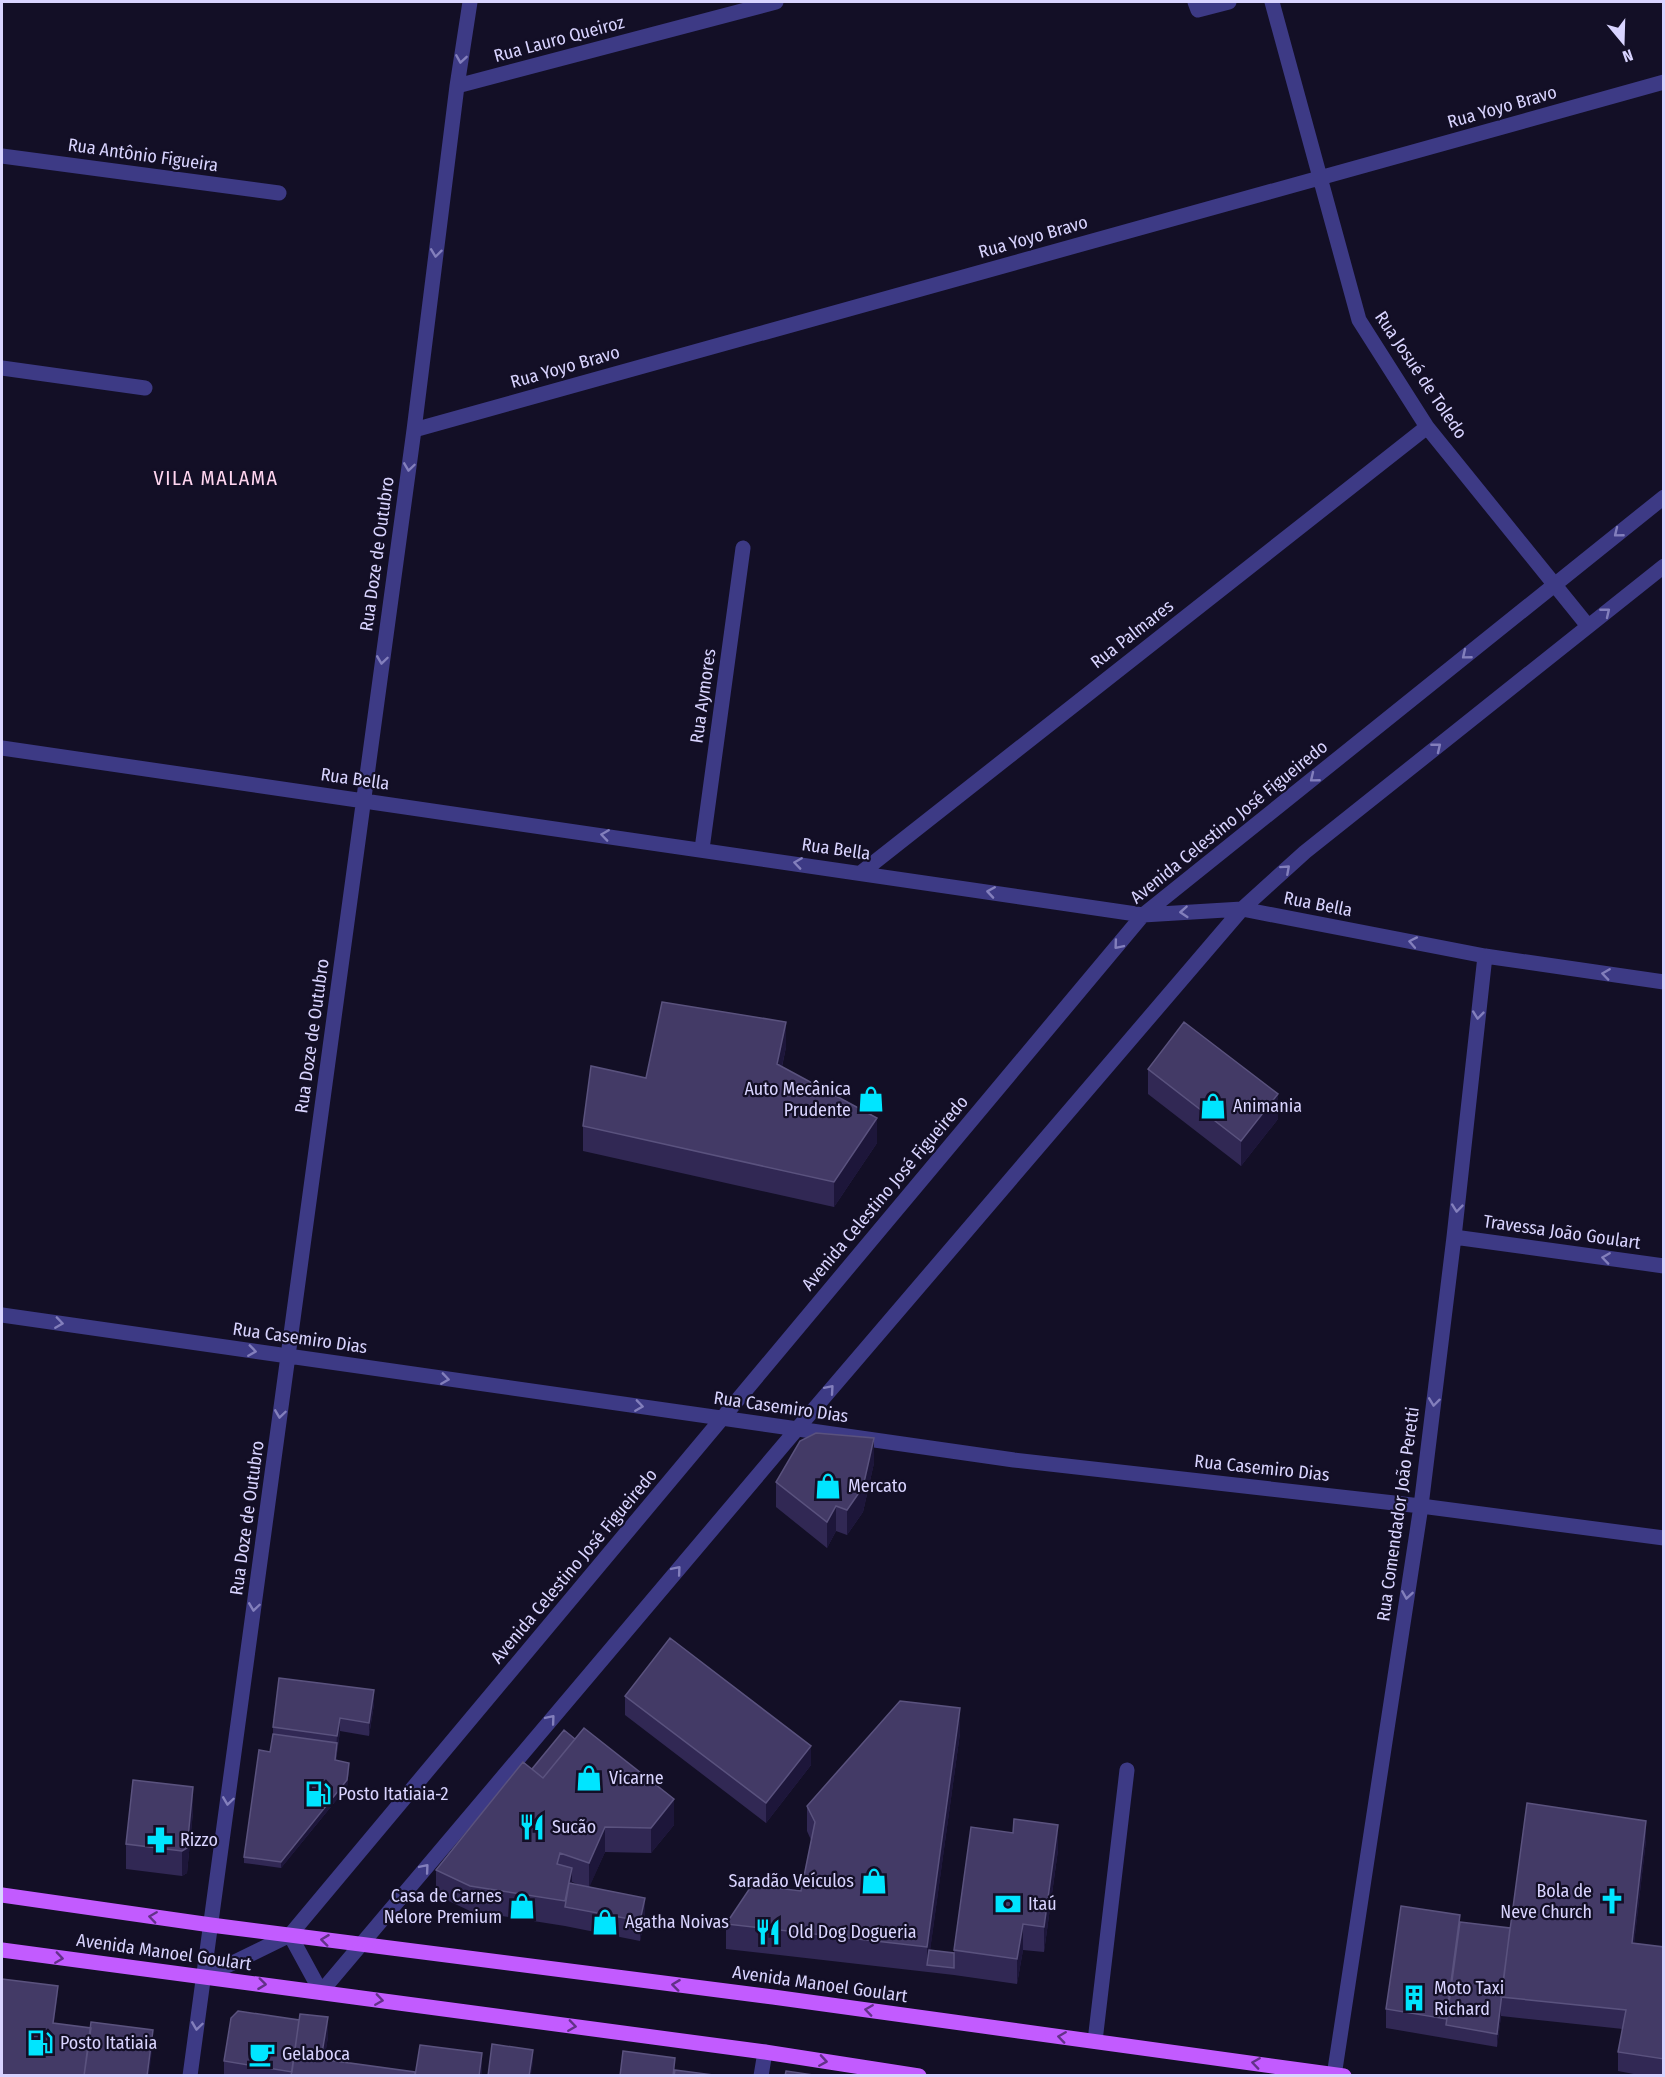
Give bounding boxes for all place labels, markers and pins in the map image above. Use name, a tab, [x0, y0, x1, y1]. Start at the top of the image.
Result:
place label: Auto Mecânica Prudente	[744, 1078, 851, 1121]
shop icon: Auto Mecânica Prudente	[856, 1084, 886, 1114]
shop icon: Animania	[1198, 1091, 1228, 1121]
place label: Animania	[1233, 1095, 1302, 1117]
shop icon: Mercato	[813, 1471, 843, 1501]
place label: Mercato	[848, 1475, 907, 1497]
shop icon: Vicarne	[574, 1763, 604, 1793]
place label: Vicarne	[609, 1767, 664, 1789]
fuel station icon: Posto Itatiaia-2	[303, 1779, 333, 1809]
place label: Posto Itatiaia-2	[338, 1783, 449, 1805]
restaurant icon: Sucão	[517, 1812, 547, 1842]
place label: Sucão	[552, 1816, 596, 1838]
pharmacy icon: Rizzo	[145, 1825, 175, 1855]
place label: Rizzo	[180, 1829, 218, 1851]
shop icon: Saradão Veículos	[859, 1866, 889, 1896]
place label: Saradão Veículos	[729, 1870, 854, 1892]
place label: Bola de Neve Church	[1500, 1880, 1592, 1923]
place label: Casa de Carnes Nelore Premium	[384, 1885, 502, 1928]
church icon: Bola de Neve Church	[1597, 1886, 1627, 1916]
bank icon: Itaú	[993, 1889, 1023, 1919]
shop icon: Casa de Carnes Nelore Premium	[507, 1891, 537, 1921]
place label: Itaú	[1028, 1893, 1057, 1915]
shop icon: Agatha Noivas	[590, 1907, 620, 1937]
place label: Agatha Noivas	[625, 1911, 729, 1933]
restaurant icon: Old Dog Dogueria	[753, 1917, 783, 1947]
place label: Old Dog Dogueria	[788, 1921, 917, 1943]
place label: Moto Taxi Richard	[1434, 1977, 1504, 2020]
building icon: Moto Taxi Richard	[1399, 1983, 1429, 2013]
fuel station icon: Posto Itatiaia	[25, 2028, 55, 2058]
place label: Posto Itatiaia	[60, 2032, 157, 2054]
cafe icon: Gelaboca	[247, 2039, 277, 2069]
place label: Gelaboca	[282, 2043, 350, 2065]

